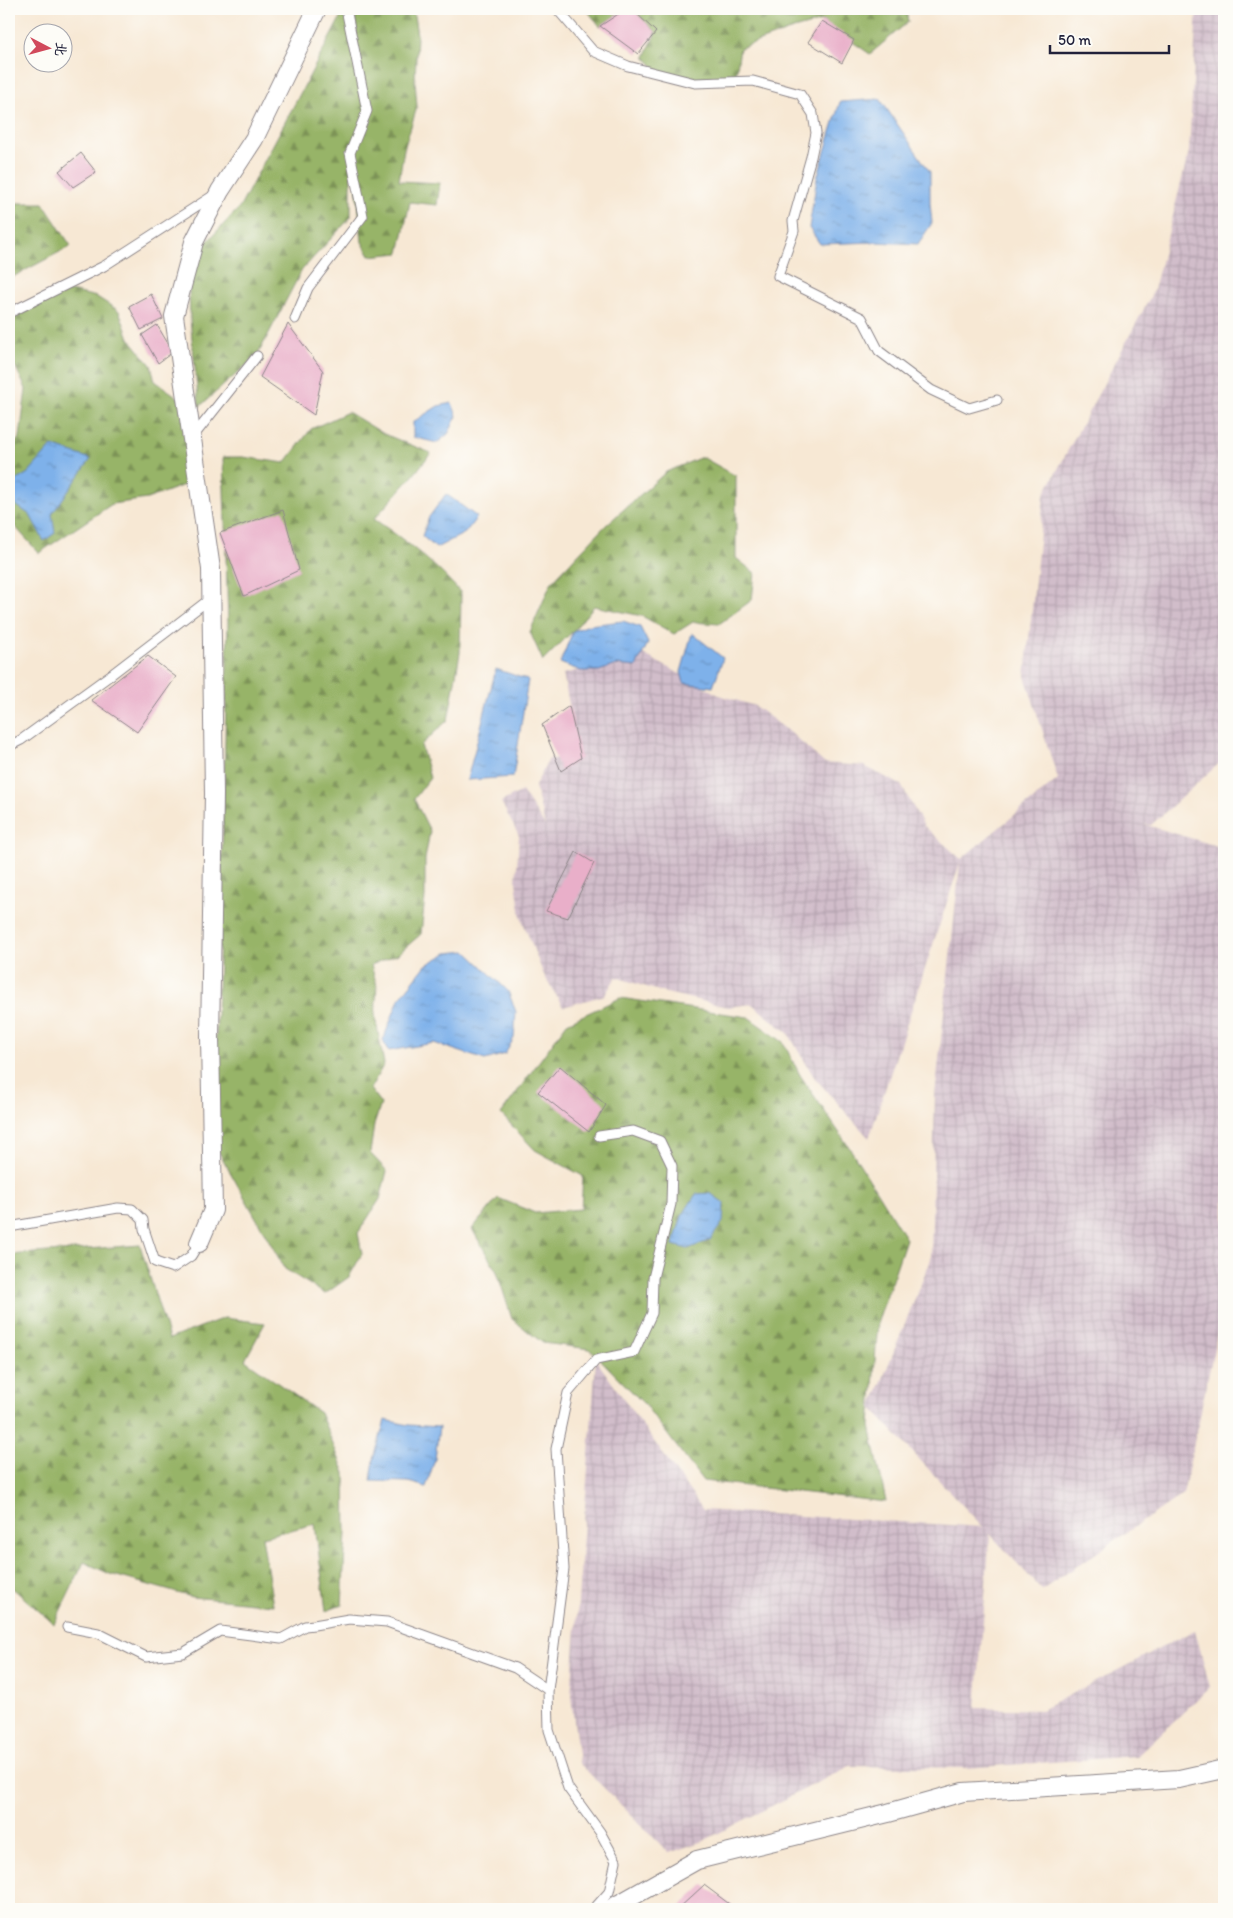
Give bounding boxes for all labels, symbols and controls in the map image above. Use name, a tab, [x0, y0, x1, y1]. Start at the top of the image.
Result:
north arrow	[22, 22, 72, 72]
scale bar	[1050, 22, 1169, 54]
text: 50 m	[1058, 31, 1091, 49]
text: 北	[51, 41, 70, 57]

